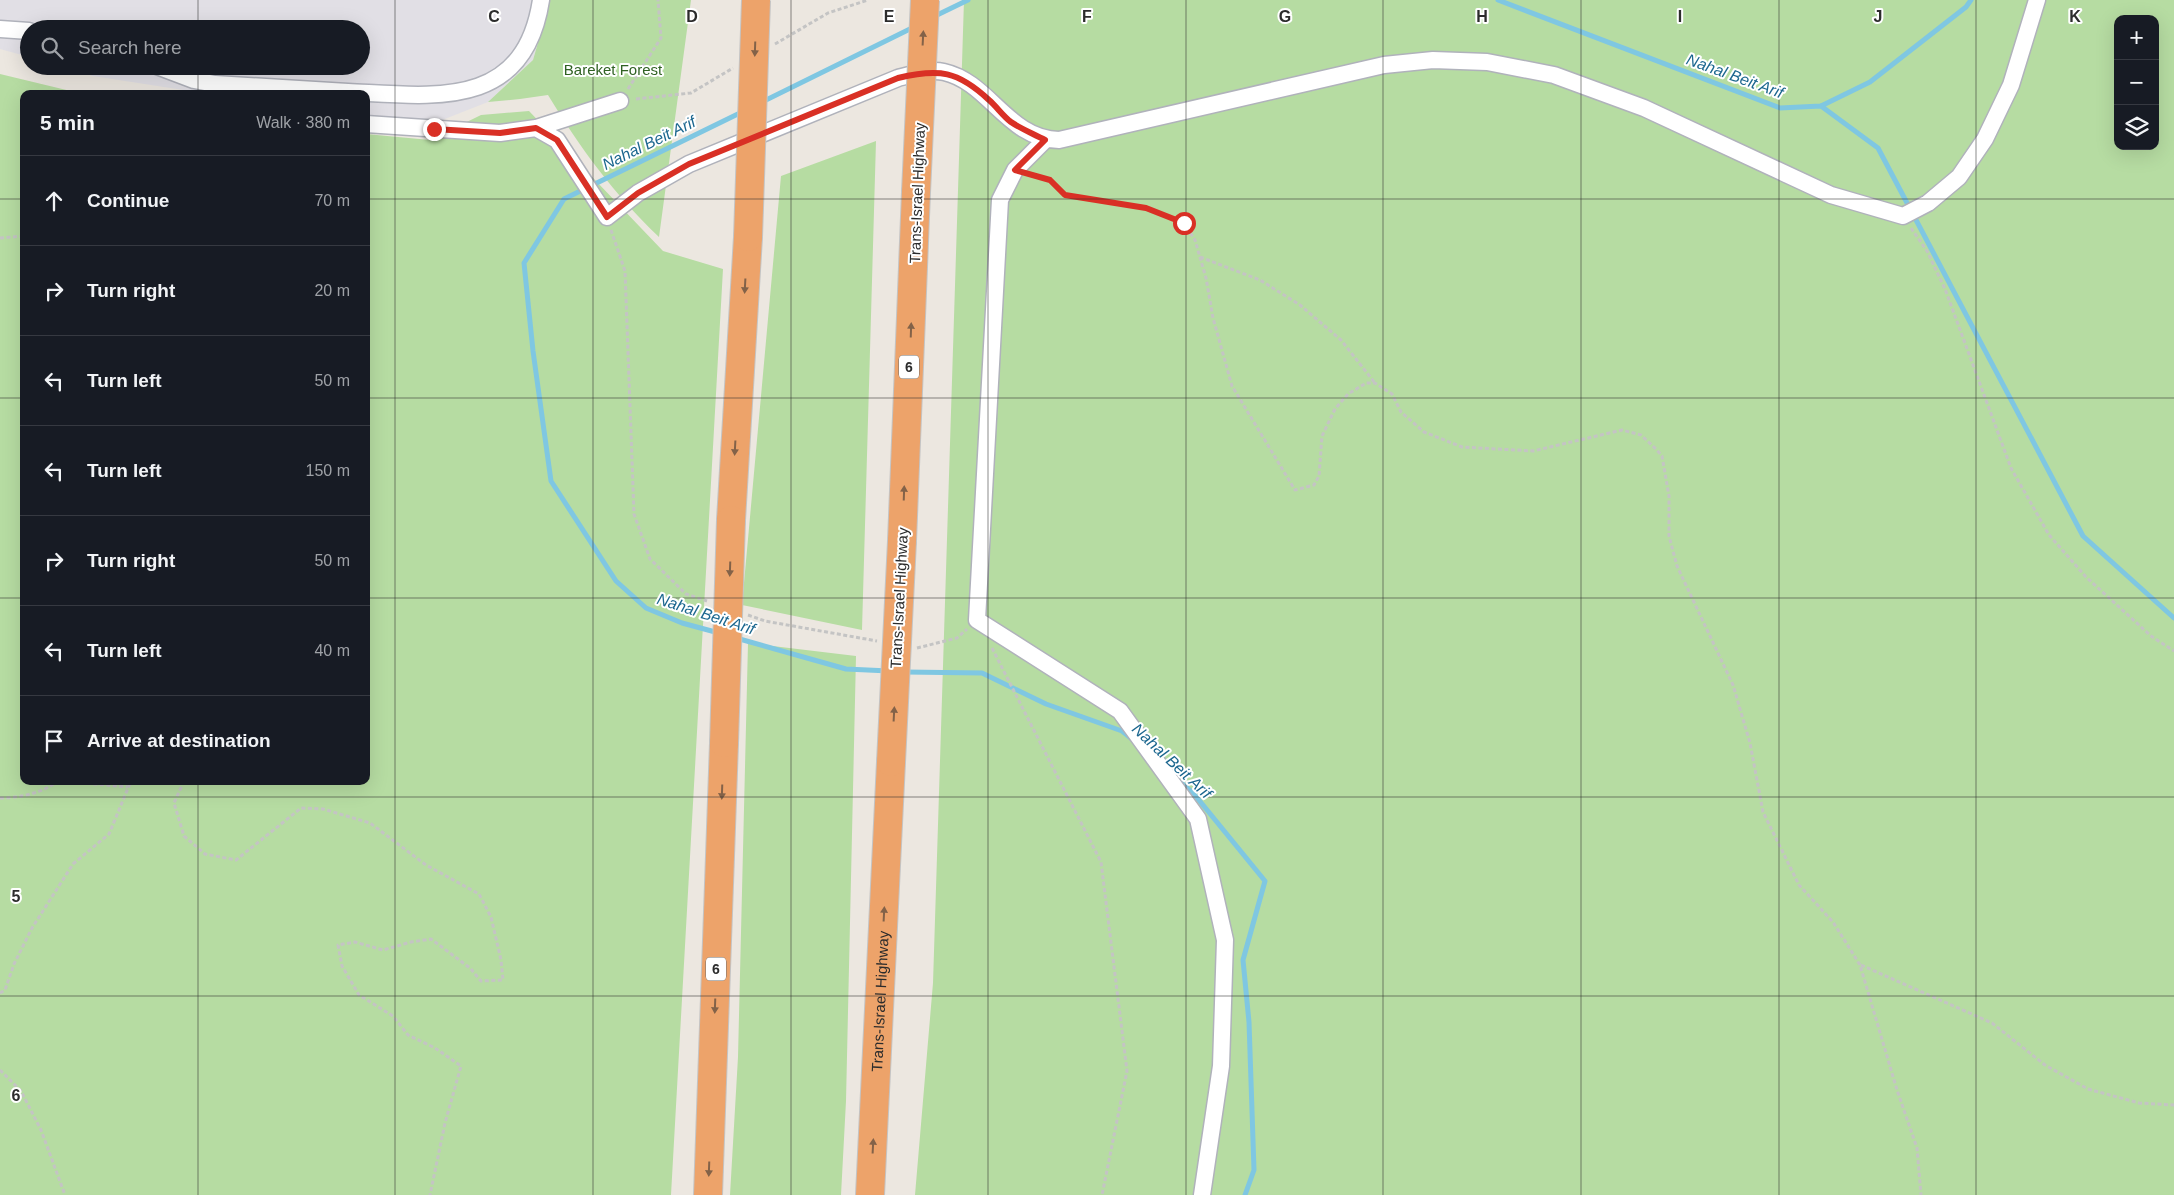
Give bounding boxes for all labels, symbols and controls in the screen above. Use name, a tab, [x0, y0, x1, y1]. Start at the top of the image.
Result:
text: C	[488, 8, 500, 25]
text: D	[686, 8, 698, 25]
text: E	[884, 8, 895, 25]
text: F	[1082, 8, 1092, 25]
text: G	[1279, 8, 1291, 25]
text: H	[1476, 8, 1488, 25]
text: I	[1678, 8, 1682, 25]
text: J	[1874, 8, 1882, 25]
text: K	[2069, 8, 2081, 25]
map controls	[2114, 15, 2159, 150]
button: +	[2114, 15, 2159, 60]
search box	[20, 20, 370, 75]
one-way arrow	[920, 30, 928, 46]
icon: search	[38, 34, 66, 62]
text: Search here	[78, 37, 182, 58]
one-way arrow	[750, 41, 758, 57]
water label: Nahal Beit Arif	[1684, 51, 1787, 102]
button: −	[2114, 60, 2159, 105]
park label: Bareket Forest	[564, 61, 663, 78]
button: layers	[2114, 105, 2159, 150]
text: 5 min	[40, 111, 95, 134]
water label: Nahal Beit Arif	[600, 112, 700, 173]
text: Walk · 380 m	[256, 114, 350, 131]
route end	[423, 118, 446, 141]
street label: Trans-Israel Highway	[906, 122, 928, 264]
icon: ahead	[40, 187, 68, 215]
text: Continue	[87, 190, 169, 211]
text: 70 m	[314, 192, 350, 209]
route start	[1173, 212, 1196, 235]
icon: right	[40, 277, 68, 305]
one-way arrow	[740, 278, 748, 294]
text: Turn right	[87, 280, 175, 301]
text: 20 m	[314, 282, 350, 299]
one-way arrow	[907, 322, 915, 338]
road number: 6	[899, 356, 919, 378]
icon: left	[40, 367, 68, 395]
text: Turn left	[87, 370, 162, 391]
text: 50 m	[314, 372, 350, 389]
one-way arrow	[731, 440, 739, 456]
icon: left	[40, 457, 68, 485]
text: Turn left	[87, 460, 162, 481]
text: 150 m	[306, 462, 350, 479]
one-way arrow	[901, 484, 909, 500]
street label: Trans-Israel Highway	[887, 527, 911, 669]
icon: right	[40, 547, 68, 575]
text: Turn right	[87, 550, 175, 571]
text: 50 m	[314, 552, 350, 569]
one-way arrow	[725, 561, 733, 577]
water label: Nahal Beit Arif	[655, 590, 758, 638]
icon: left	[40, 637, 68, 665]
text: Turn left	[87, 640, 162, 661]
text: 40 m	[314, 642, 350, 659]
one-way arrow	[890, 705, 898, 721]
water label: Nahal Beit Arif	[1129, 720, 1216, 803]
icon: arrive	[40, 727, 68, 755]
text: Arrive at destination	[87, 730, 271, 751]
one-way arrow	[718, 784, 726, 800]
text: 5	[12, 888, 21, 905]
one-way arrow	[880, 906, 888, 922]
street label: Trans-Israel Highway	[867, 930, 891, 1072]
road number: 6	[706, 958, 726, 981]
one-way arrow	[710, 999, 718, 1015]
text: 6	[12, 1087, 21, 1104]
one-way arrow	[869, 1138, 877, 1154]
one-way arrow	[705, 1161, 713, 1177]

